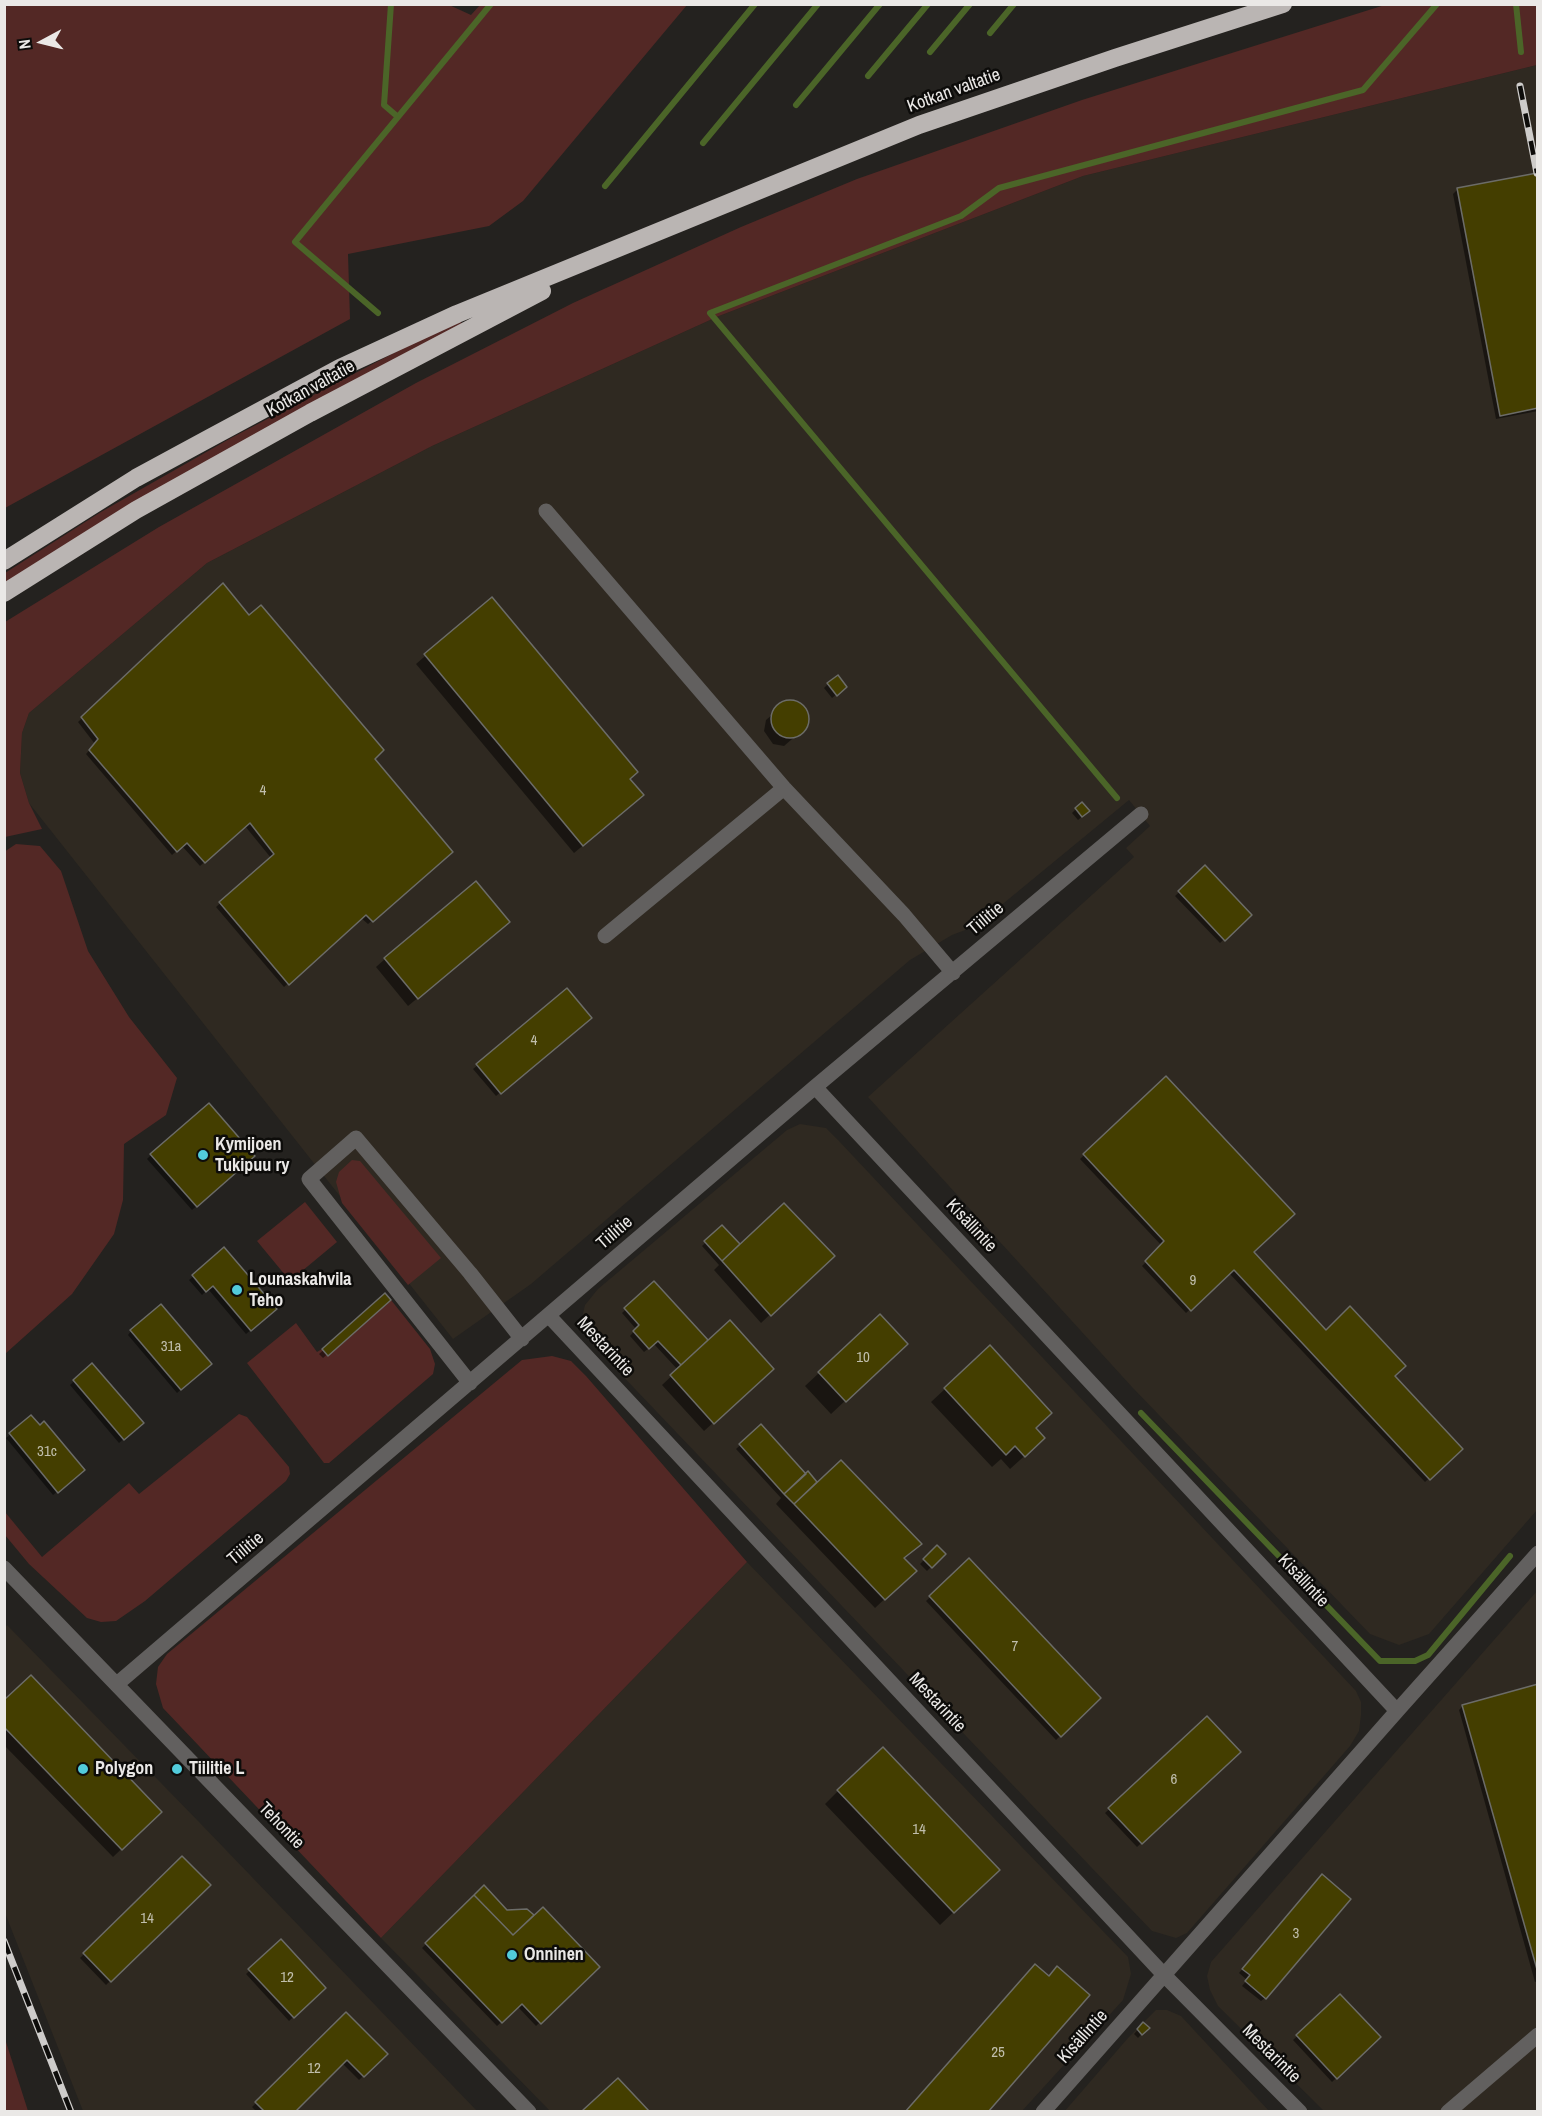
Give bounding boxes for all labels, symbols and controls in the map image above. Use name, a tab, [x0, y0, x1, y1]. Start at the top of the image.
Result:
north arrow	[12, 12, 72, 72]
text: N	[13, 38, 36, 50]
street label: Kotkan valtatie	[904, 64, 1004, 118]
street label: Kotkan valtatie	[263, 356, 359, 422]
house number: 4	[260, 782, 266, 800]
street label: Tiilitie	[963, 898, 1009, 940]
house number: 4	[531, 1032, 537, 1050]
place label: Kymijoen Tukipuu ry	[215, 1134, 289, 1176]
marker: Kymijoen Tukipuu ry	[196, 1148, 210, 1162]
street label: Kisällintie	[941, 1195, 1001, 1257]
street label: Tiilitie	[593, 1211, 637, 1255]
place label: Lounaskahvila Teho	[249, 1269, 352, 1312]
house number: 9	[1190, 1272, 1196, 1290]
marker: Lounaskahvila Teho	[230, 1283, 244, 1297]
street label: Mestarintie	[572, 1313, 638, 1381]
house number: 31a	[161, 1338, 181, 1356]
house number: 10	[856, 1349, 870, 1367]
house number: 31c	[37, 1443, 57, 1461]
street label: Tiilitie	[223, 1528, 269, 1570]
street label: Kisällintie	[1273, 1550, 1333, 1612]
house number: 7	[1012, 1638, 1018, 1656]
street label: Mestarintie	[904, 1669, 970, 1737]
place label: Polygon	[95, 1758, 153, 1780]
place label: Tiilitie L	[189, 1758, 245, 1780]
marker: Polygon	[76, 1762, 90, 1776]
marker: Tiilitie L	[170, 1762, 184, 1776]
house number: 6	[1171, 1771, 1177, 1789]
street label: Tehontie	[254, 1798, 308, 1854]
house number: 14	[912, 1821, 926, 1839]
house number: 14	[140, 1910, 154, 1928]
house number: 3	[1293, 1925, 1299, 1943]
place label: Onninen	[524, 1944, 584, 1966]
marker: Onninen	[505, 1948, 519, 1962]
house number: 12	[280, 1969, 294, 1987]
street label: Kisällintie	[1053, 2006, 1113, 2068]
street label: Mestarintie	[1237, 2020, 1305, 2088]
house number: 25	[991, 2044, 1005, 2062]
house number: 12	[307, 2060, 321, 2078]

